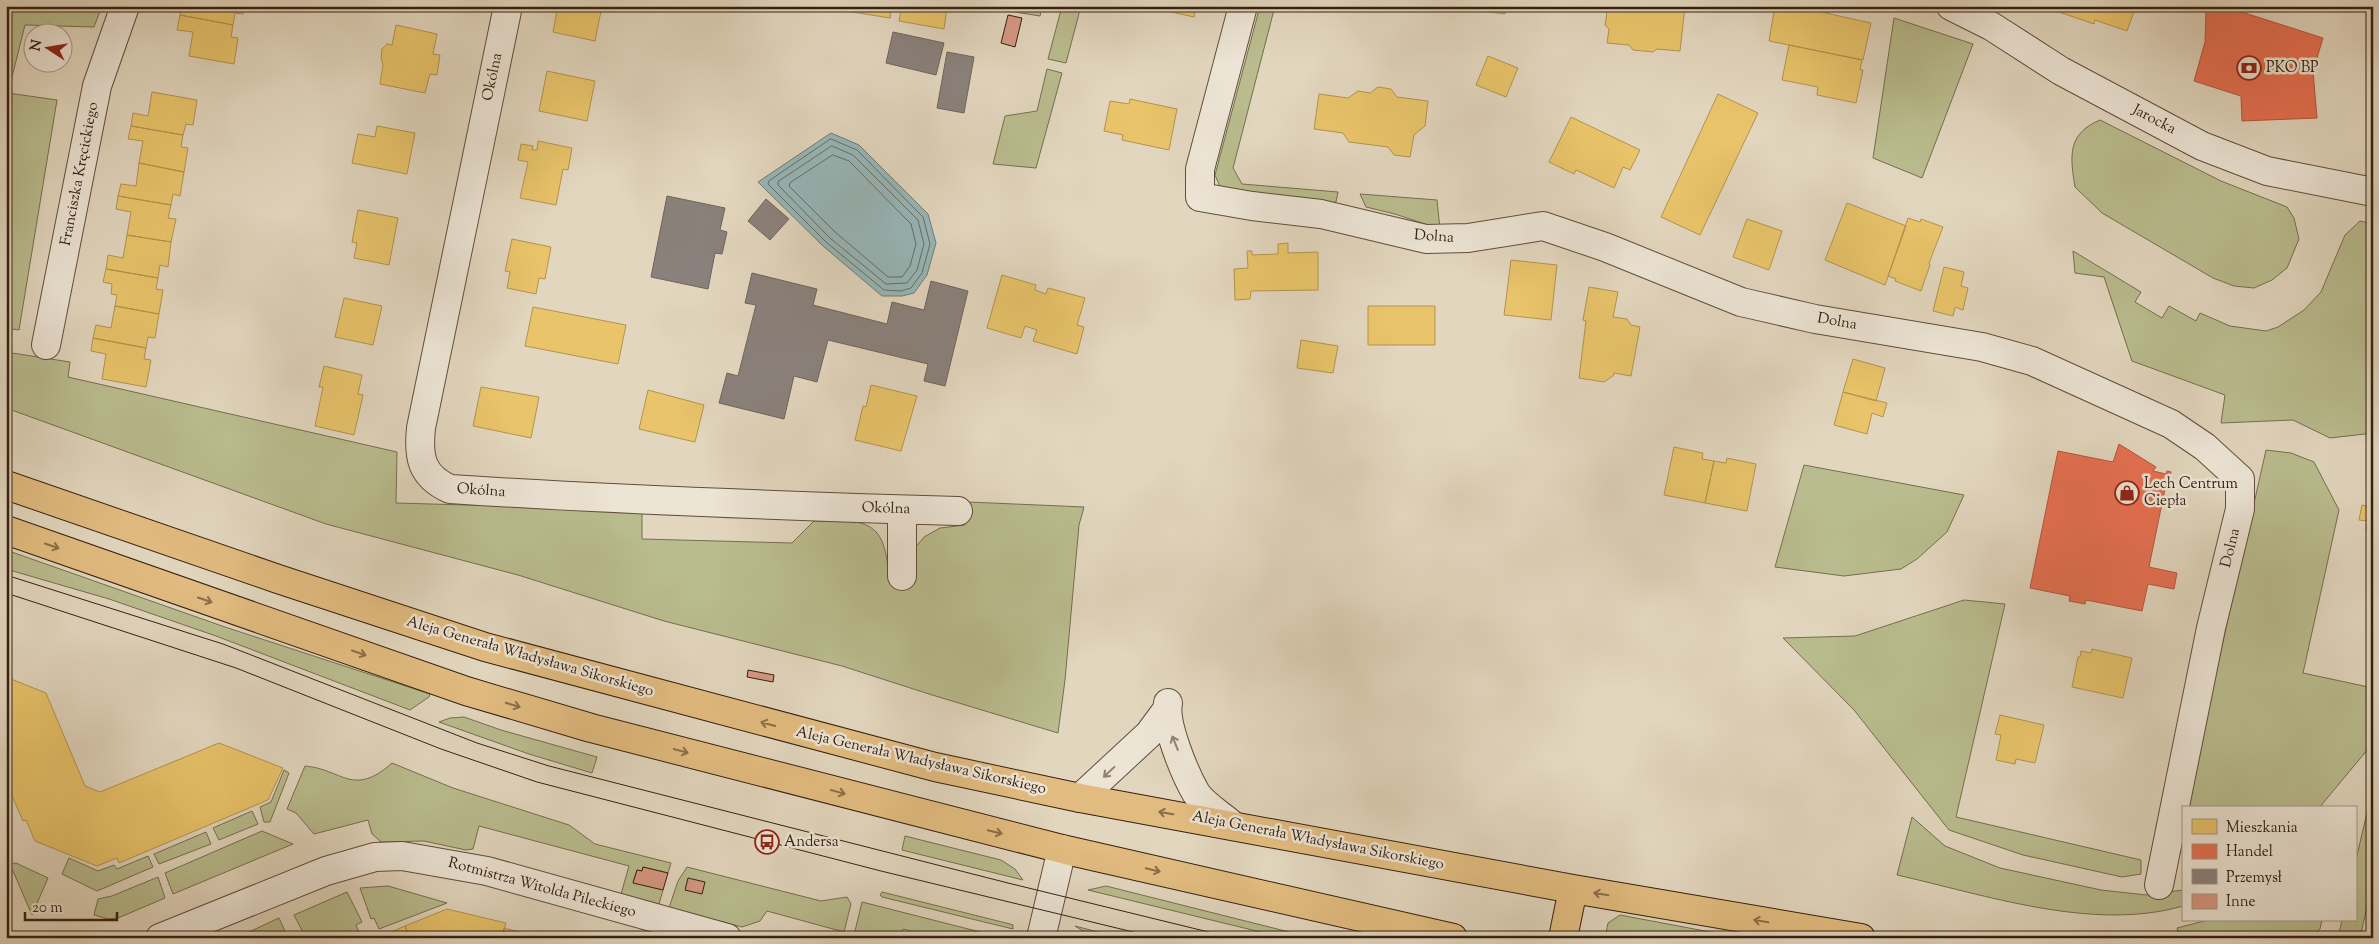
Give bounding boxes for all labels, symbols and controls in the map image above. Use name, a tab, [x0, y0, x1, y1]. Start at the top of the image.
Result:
north arrow	[22, 22, 72, 72]
text: N	[26, 38, 48, 53]
street label: Okólna	[478, 51, 508, 103]
bank icon: PKO BP	[2236, 55, 2262, 81]
place label: PKO BP	[2266, 58, 2319, 79]
street label: Jarocka	[2128, 99, 2180, 140]
street label: Franciszka Kręcickiego	[56, 100, 104, 248]
street label: Dolna	[1413, 225, 1455, 249]
street label: Dolna	[1815, 308, 1859, 336]
place label: Lech Centrum Ciepła	[2144, 474, 2239, 512]
street label: Okólna	[456, 479, 506, 503]
shop icon: Lech Centrum Ciepła	[2114, 480, 2140, 506]
street label: Okólna	[861, 498, 911, 520]
street label: Dolna	[2216, 526, 2246, 570]
one-way arrow	[44, 542, 59, 551]
one-way arrow	[197, 596, 213, 605]
street label: Aleja Generała Władysława Sikorskiego	[404, 612, 656, 702]
one-way arrow	[351, 649, 367, 659]
one-way arrow	[505, 700, 521, 710]
one-way arrow	[761, 719, 777, 728]
street label: Aleja Generała Władysława Sikorskiego	[794, 722, 1048, 800]
one-way arrow	[1169, 736, 1179, 751]
one-way arrow	[672, 747, 688, 756]
one-way arrow	[1103, 766, 1116, 778]
one-way arrow	[830, 788, 846, 797]
street label: Aleja Generała Władysława Sikorskiego	[1190, 806, 1446, 876]
legend	[2182, 806, 2356, 922]
one-way arrow	[1158, 807, 1174, 817]
text: Mieszkania	[2226, 818, 2298, 839]
one-way arrow	[987, 828, 1003, 838]
bus stop icon: Andersa	[754, 829, 780, 855]
place label: Andersa	[784, 832, 839, 853]
text: Handel	[2226, 842, 2273, 863]
street label: Rotmistrza Witolda Pileckiego	[446, 853, 638, 923]
one-way arrow	[1145, 866, 1161, 875]
text: Przemysł	[2226, 868, 2282, 889]
one-way arrow	[1593, 888, 1609, 898]
scale bar	[25, 889, 118, 921]
text: Inne	[2226, 892, 2256, 913]
text: 20 m	[32, 898, 63, 919]
one-way arrow	[1754, 915, 1770, 925]

